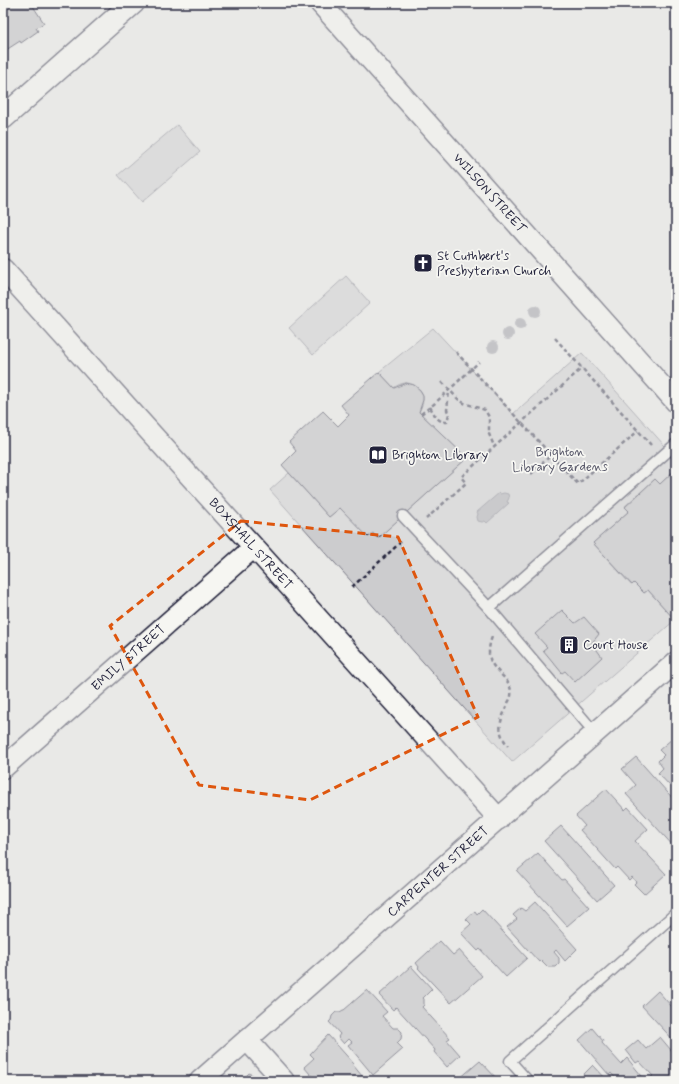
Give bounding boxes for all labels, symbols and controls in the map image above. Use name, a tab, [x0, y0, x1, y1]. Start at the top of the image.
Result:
street label: WILSON STREET	[450, 150, 531, 238]
place label: St Cuthbert's Presbyterian Church	[437, 248, 551, 280]
church icon: St Cuthbert's Presbyterian Church	[412, 252, 434, 274]
library icon: Brighton Library	[367, 444, 389, 466]
park label: Brighton Library Gardens	[512, 444, 608, 476]
place label: Brighton Library	[392, 447, 489, 465]
street label: BOXSHALL STREET	[205, 494, 297, 593]
street label: EMILY STREET	[88, 620, 169, 695]
building icon: Court House	[558, 634, 580, 656]
place label: Court House	[583, 637, 648, 654]
street label: CARPENTER STREET	[384, 822, 492, 921]

